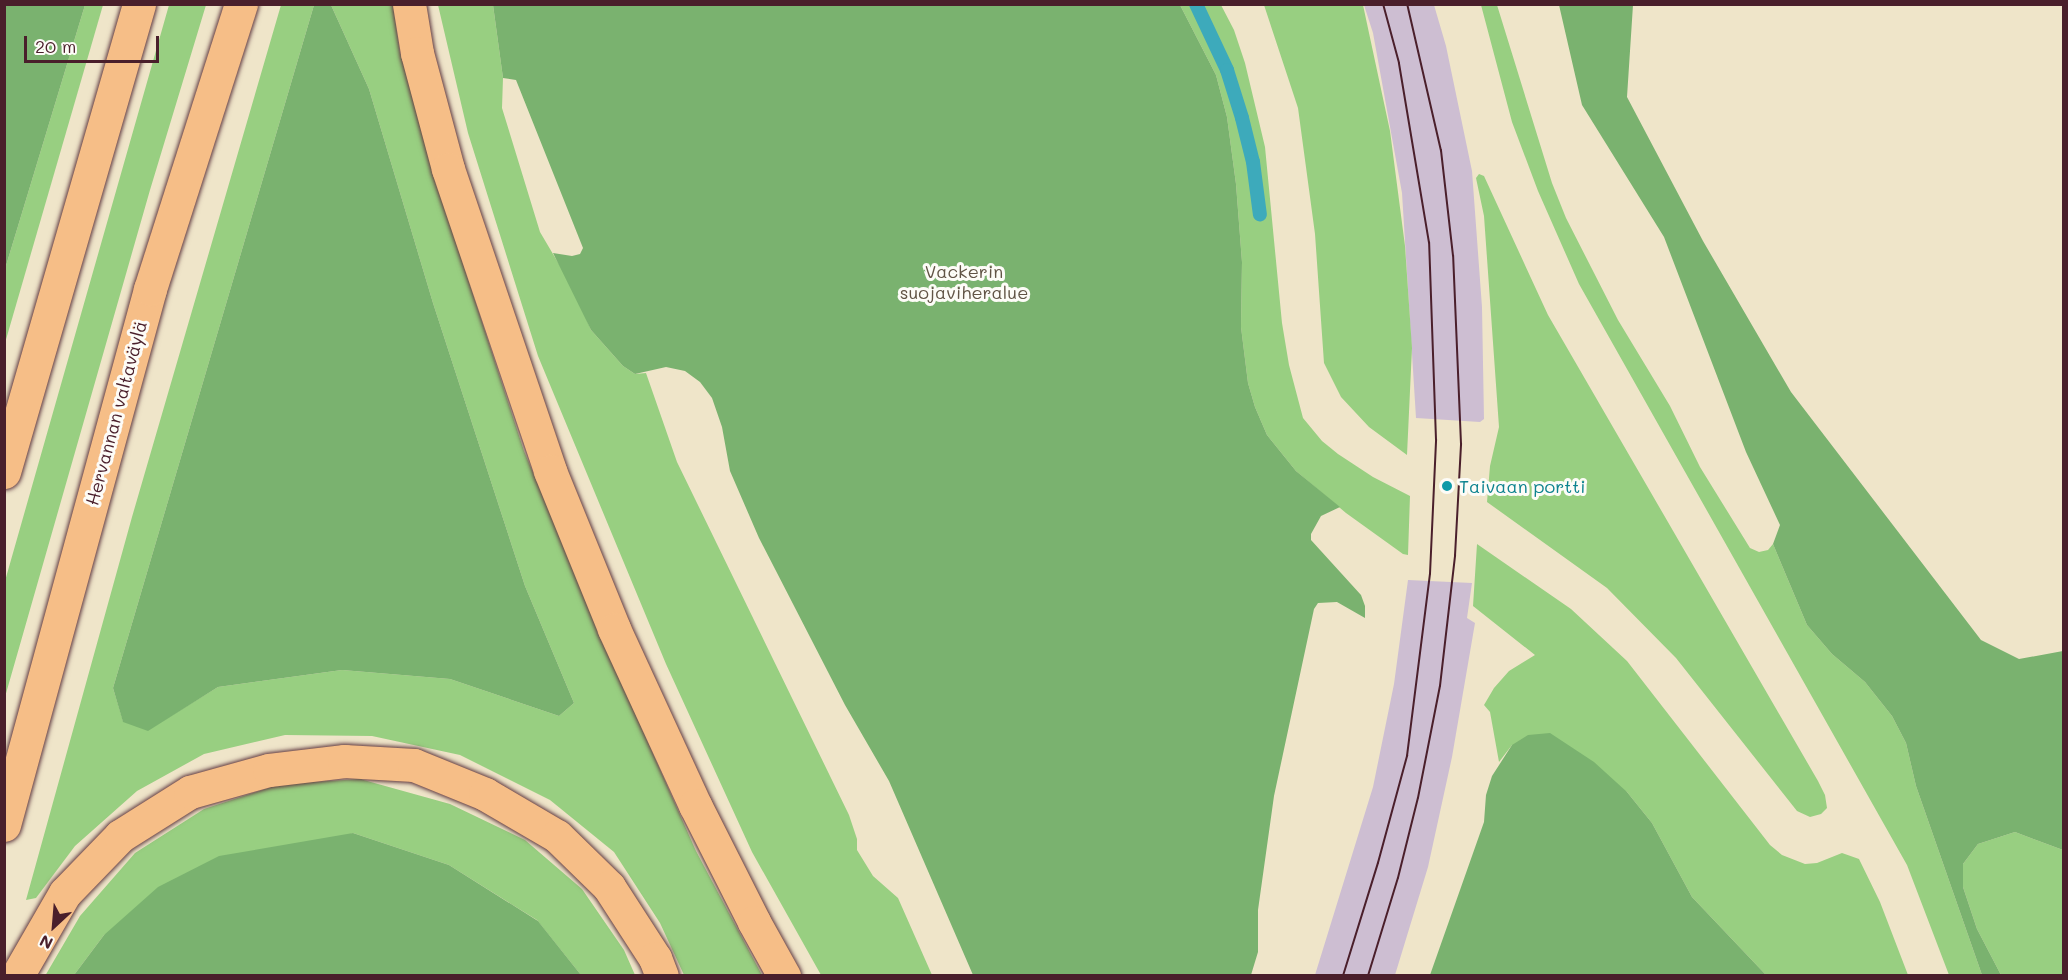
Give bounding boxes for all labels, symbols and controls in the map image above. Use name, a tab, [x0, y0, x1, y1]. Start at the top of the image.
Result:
scale bar	[27, 24, 162, 62]
text: 20 m	[35, 34, 76, 58]
park label: Vackerin suojaviheralue	[900, 261, 1028, 304]
street label: Hervannan valtaväylä	[81, 318, 151, 508]
place label: Taivaan portti	[1459, 475, 1586, 497]
marker: Taivaan portti	[1440, 479, 1454, 493]
north arrow	[24, 896, 84, 956]
text: N	[36, 931, 56, 955]

